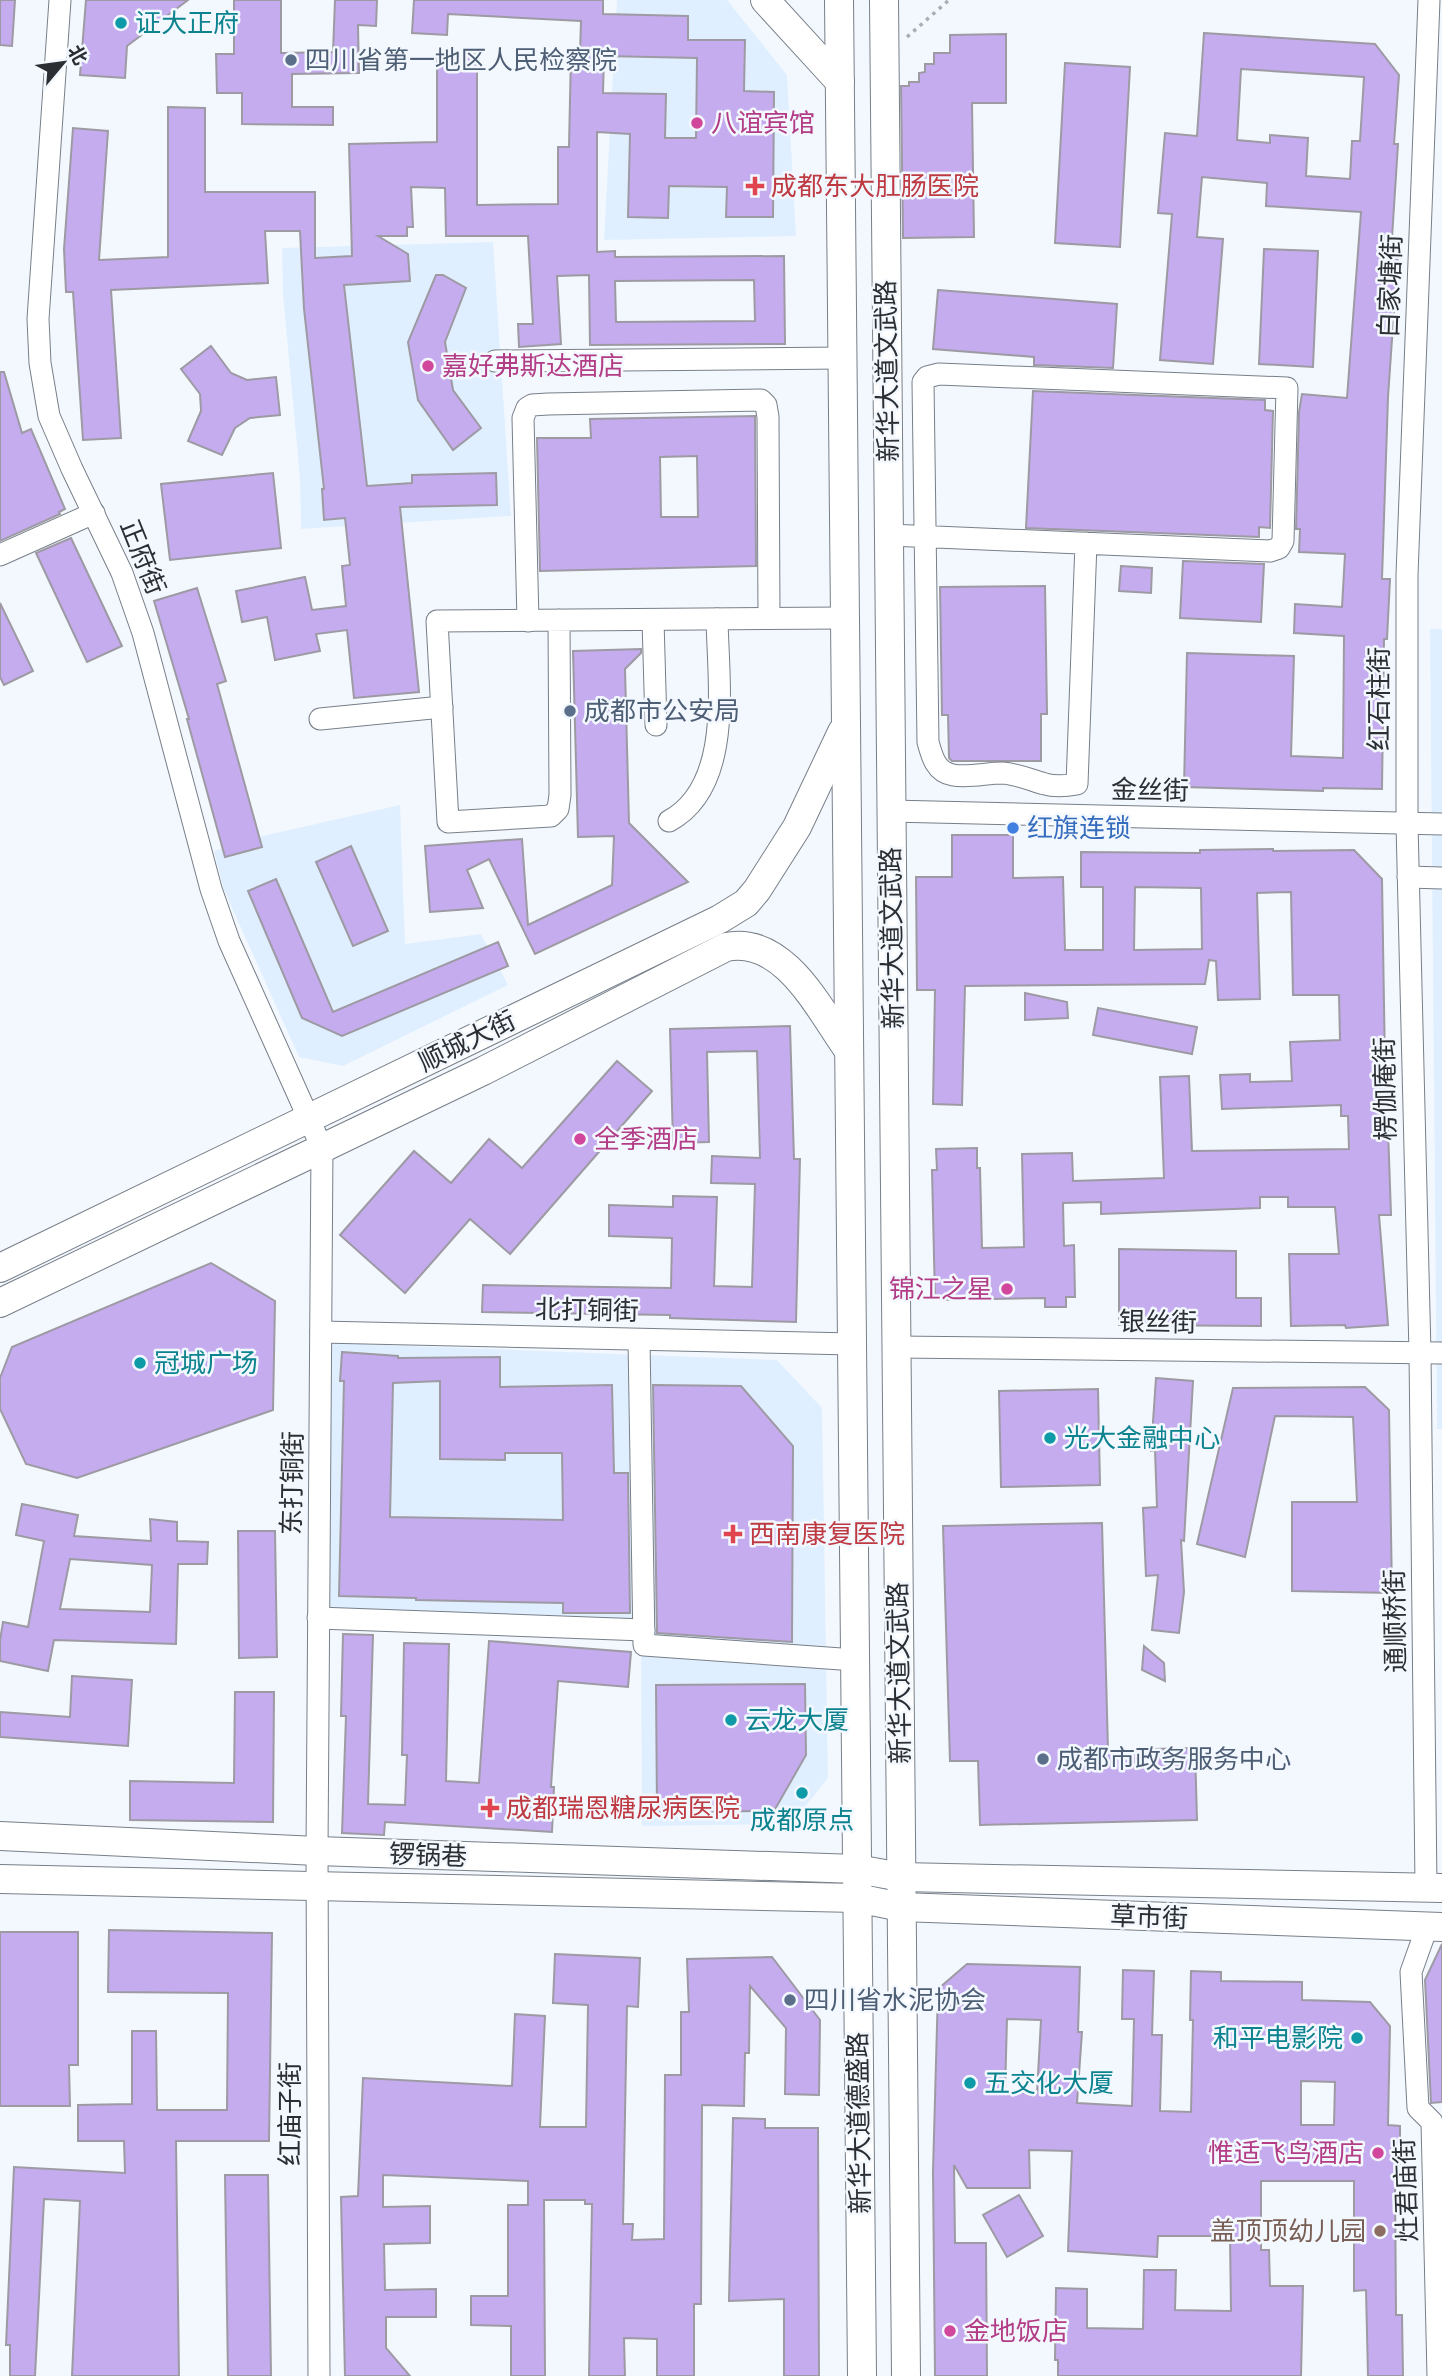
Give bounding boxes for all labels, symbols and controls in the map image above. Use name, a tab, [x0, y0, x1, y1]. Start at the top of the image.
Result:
place label: 证大正府	[135, 6, 239, 39]
marker: 证大正府	[113, 15, 129, 31]
north arrow	[28, 28, 98, 98]
text: 北	[63, 41, 93, 69]
place label: 四川省第一地区人民检察院	[305, 43, 617, 76]
marker: 四川省第一地区人民检察院	[283, 52, 299, 68]
place label: 八谊宾馆	[711, 106, 815, 139]
marker: 八谊宾馆	[689, 115, 705, 131]
place label: 成都东大肛肠医院	[771, 169, 979, 202]
marker: 成都东大肛肠医院	[745, 176, 765, 196]
street label: 白家塘街	[1371, 233, 1408, 339]
street label: 新华大道文武路	[868, 280, 905, 462]
place label: 嘉好弗斯达酒店	[442, 349, 624, 382]
marker: 嘉好弗斯达酒店	[420, 358, 436, 374]
street label: 正府街	[114, 514, 173, 599]
street label: 红石柱街	[1362, 647, 1395, 751]
place label: 成都市公安局	[584, 694, 740, 727]
marker: 成都市公安局	[562, 703, 578, 719]
street label: 金丝街	[1111, 772, 1189, 807]
place label: 红旗连锁	[1027, 811, 1131, 844]
marker: 红旗连锁	[1005, 820, 1021, 836]
street label: 新华大道文武路	[873, 847, 910, 1029]
street label: 顺城大街	[413, 1003, 521, 1078]
street label: 楞伽庵街	[1367, 1037, 1402, 1141]
place label: 全季酒店	[594, 1122, 698, 1155]
marker: 全季酒店	[572, 1131, 588, 1147]
place label: 锦江之星	[889, 1272, 993, 1305]
marker: 锦江之星	[999, 1281, 1015, 1297]
street label: 北打铜街	[535, 1292, 639, 1327]
street label: 银丝街	[1119, 1304, 1197, 1339]
place label: 冠城广场	[154, 1346, 258, 1379]
marker: 冠城广场	[132, 1355, 148, 1371]
place label: 光大金融中心	[1064, 1421, 1220, 1454]
marker: 光大金融中心	[1042, 1430, 1058, 1446]
street label: 东打铜街	[274, 1431, 309, 1535]
place label: 西南康复医院	[749, 1517, 905, 1550]
marker: 西南康复医院	[723, 1524, 743, 1544]
street label: 通顺桥街	[1377, 1569, 1412, 1673]
street label: 新华大道文武路	[880, 1582, 917, 1764]
place label: 云龙大厦	[745, 1703, 849, 1736]
marker: 云龙大厦	[723, 1712, 739, 1728]
place label: 成都市政务服务中心	[1057, 1742, 1291, 1775]
marker: 成都市政务服务中心	[1035, 1751, 1051, 1767]
marker: 成都原点	[794, 1785, 810, 1801]
place label: 成都瑞恩糖尿病医院	[506, 1791, 740, 1824]
marker: 成都瑞恩糖尿病医院	[480, 1798, 500, 1818]
place label: 成都原点	[750, 1803, 854, 1836]
street label: 锣锅巷	[388, 1837, 468, 1872]
street label: 草市街	[1109, 1899, 1189, 1934]
place label: 四川省水泥协会	[804, 1983, 986, 2016]
marker: 四川省水泥协会	[782, 1992, 798, 2008]
place label: 和平电影院	[1213, 2021, 1343, 2054]
marker: 和平电影院	[1349, 2030, 1365, 2046]
street label: 新华大道德盛路	[840, 2032, 877, 2214]
street label: 红庙子街	[273, 2062, 306, 2166]
place label: 五交化大厦	[984, 2066, 1114, 2099]
marker: 五交化大厦	[962, 2075, 978, 2091]
place label: 惟适飞鸟酒店	[1208, 2136, 1364, 2169]
street label: 灶君庙街	[1387, 2137, 1424, 2243]
marker: 惟适飞鸟酒店	[1370, 2145, 1386, 2161]
place label: 盖顶顶幼儿园	[1210, 2214, 1366, 2247]
marker: 盖顶顶幼儿园	[1372, 2223, 1388, 2239]
place label: 金地饭店	[964, 2314, 1068, 2347]
marker: 金地饭店	[942, 2323, 958, 2339]

